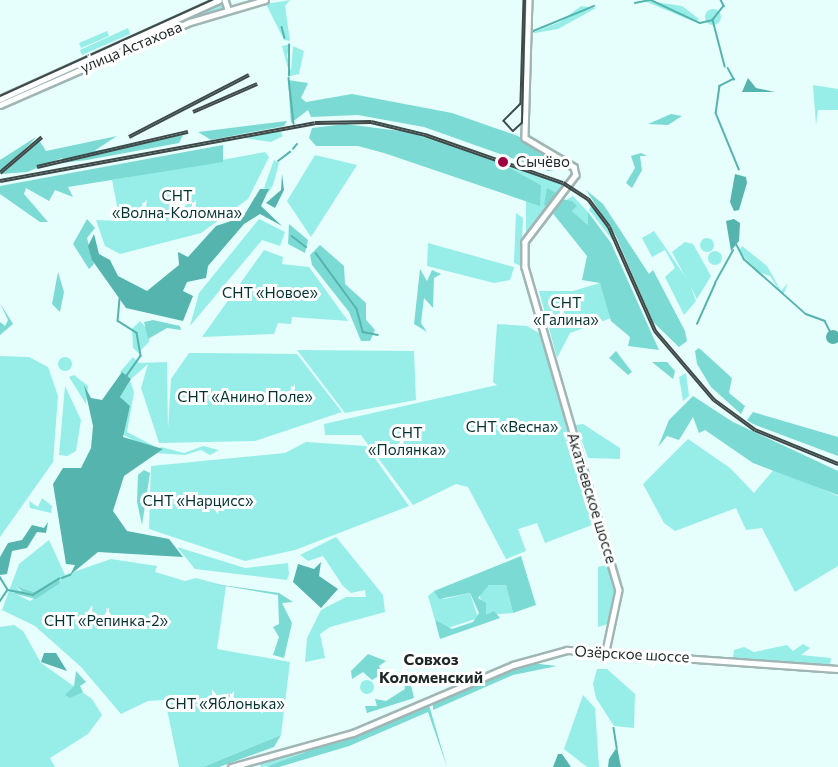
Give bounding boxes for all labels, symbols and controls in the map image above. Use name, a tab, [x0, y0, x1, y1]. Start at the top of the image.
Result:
street label: улица Астахова	[78, 18, 184, 76]
marker: Сычёво	[494, 153, 512, 171]
place label: Сычёво	[516, 153, 570, 171]
park label: СНТ «Волна-Коломна»	[112, 186, 242, 221]
park label: СНТ «Новое»	[222, 284, 318, 302]
park label: СНТ «Галина»	[533, 293, 599, 328]
park label: СНТ «Анино Поле»	[177, 388, 313, 406]
park label: СНТ «Весна»	[466, 418, 558, 436]
park label: СНТ «Полянка»	[368, 423, 446, 458]
street label: Акатьевское шоссе	[564, 430, 620, 566]
park label: СНТ «Нарцисс»	[143, 492, 253, 510]
park label: СНТ «Репинка-2»	[44, 612, 168, 630]
street label: Озёрское шоссе	[574, 642, 690, 666]
district label: Совхоз Коломенский	[379, 649, 483, 687]
park label: СНТ «Яблонька»	[165, 695, 285, 713]

